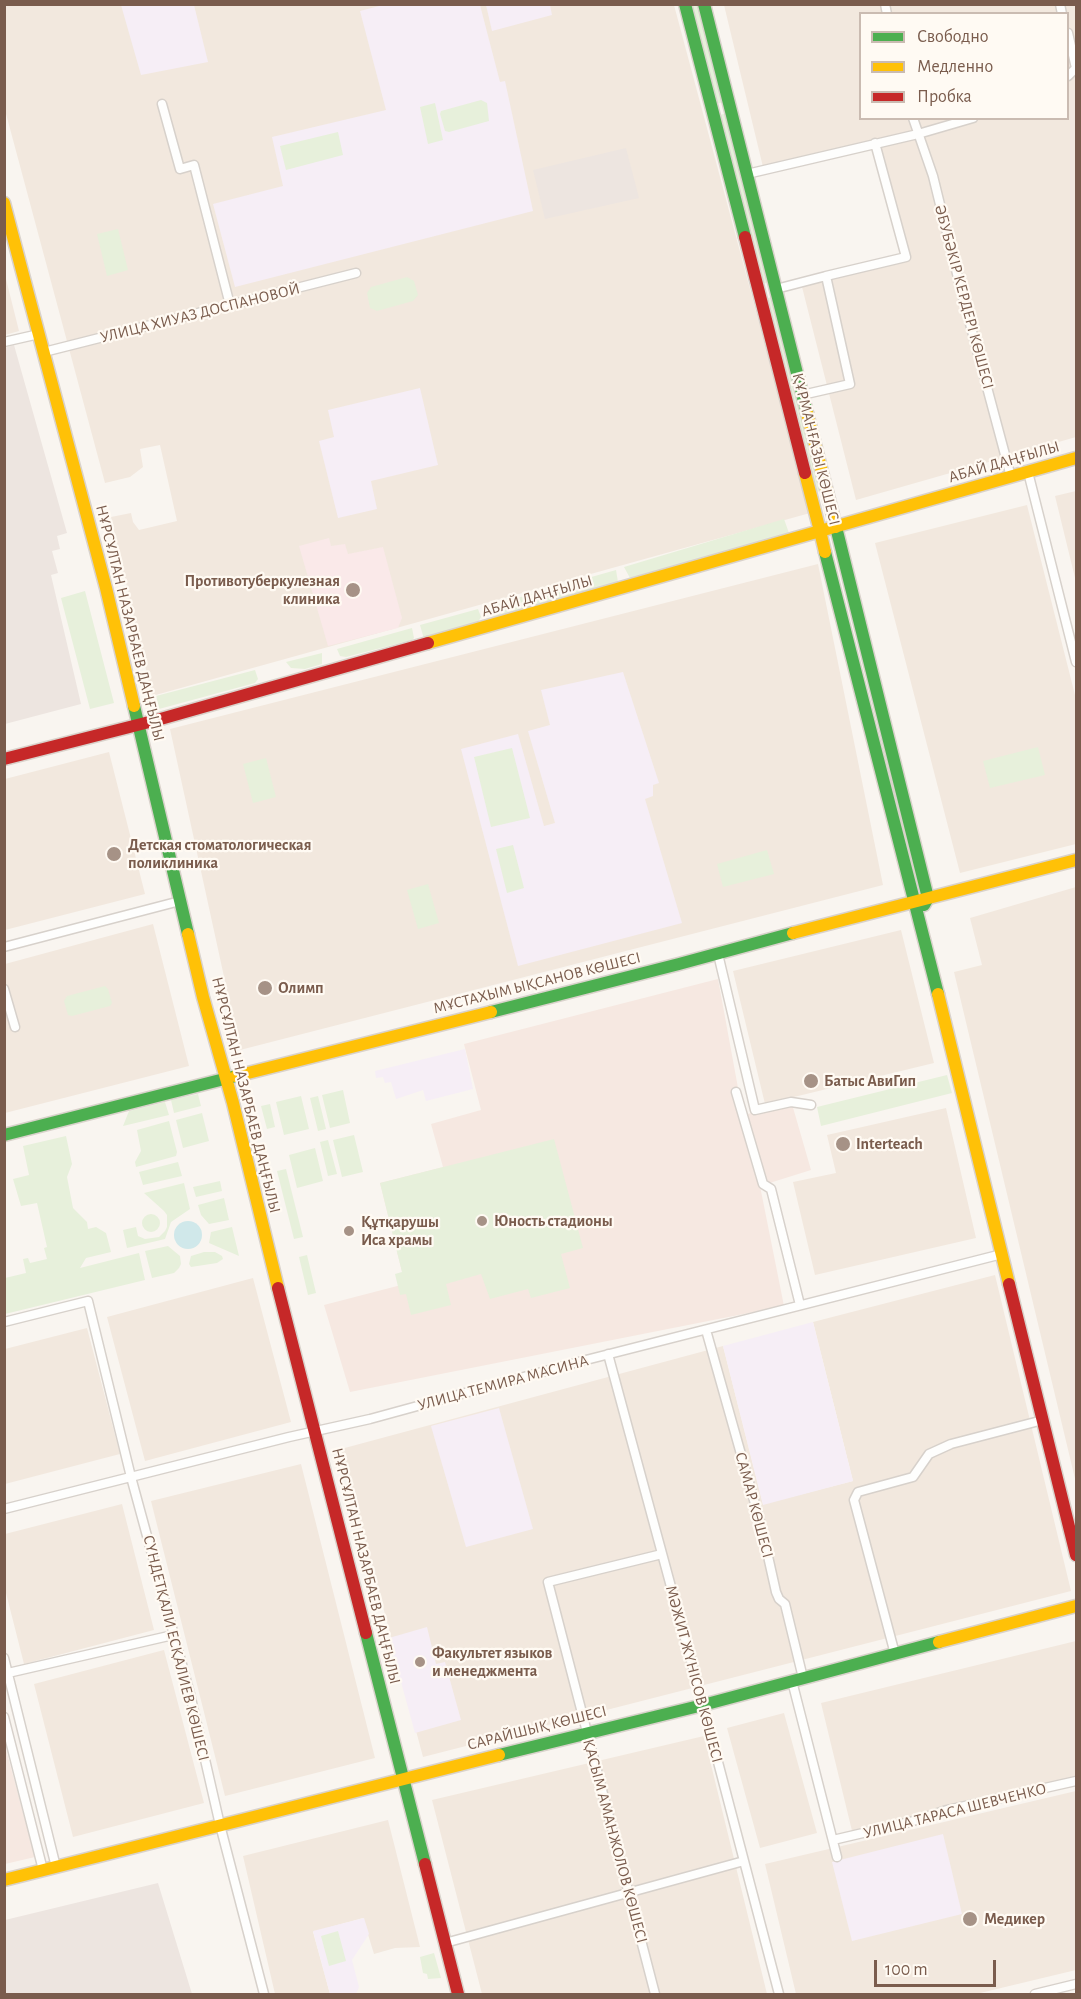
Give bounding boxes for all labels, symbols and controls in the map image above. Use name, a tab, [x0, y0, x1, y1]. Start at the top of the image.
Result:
legend	[859, 12, 1069, 120]
text: Свободно	[917, 28, 989, 46]
text: Медленно	[917, 58, 993, 76]
text: Пробка	[917, 88, 972, 106]
street label: ӘБУБӘКІР КЕРДЕРІ КӨШЕСІ	[930, 203, 998, 391]
street label: УЛИЦА ХИУАЗ ДОСПАНОВОЙ	[98, 279, 302, 347]
street label: ҚҰРМАНҒАЗЫ КӨШЕСІ	[788, 371, 844, 527]
street label: АБАЙ ДАҢҒЫЛЫ	[946, 437, 1062, 487]
street label: НҰРСҰЛТАН НАЗАРБАЕВ ДАҢҒЫЛЫ	[91, 503, 169, 743]
place label: Противотуберкулезная клиника	[184, 571, 340, 609]
street label: АБАЙ ДАҢҒЫЛЫ	[479, 571, 595, 621]
marker: Противотуберкулезная клиника	[344, 581, 362, 599]
place label: Детская стоматологическая поликлиника	[128, 835, 311, 873]
marker: Детская стоматологическая поликлиника	[105, 845, 123, 863]
street label: МҰСТАХЫМ ЫҚСАНОВ КӨШЕСІ	[431, 948, 643, 1018]
street label: НҰРСҰЛТАН НАЗАРБАЕВ ДАҢҒЫЛЫ	[207, 975, 285, 1215]
place label: Олимп	[278, 978, 324, 998]
marker: Олимп	[256, 979, 274, 997]
place label: Батыс АвиГип	[824, 1071, 916, 1091]
marker: Батыс АвиГип	[802, 1072, 820, 1090]
place label: Interteach	[856, 1134, 923, 1154]
marker: Interteach	[834, 1135, 852, 1153]
place label: Юность стадионы	[494, 1211, 613, 1231]
place label: Құтқарушы Иса храмы	[361, 1212, 439, 1250]
marker: Юность стадионы	[475, 1214, 489, 1228]
marker: Құтқарушы Иса храмы	[342, 1224, 356, 1238]
street label: УЛИЦА ТЕМИРА МАСИНА	[415, 1351, 591, 1415]
street label: НҰРСҰЛТАН НАЗАРБАЕВ ДАҢҒЫЛЫ	[327, 1446, 405, 1686]
street label: САМАР КӨШЕСІ	[731, 1450, 777, 1560]
street label: СҮНДЕТҚАЛИ ЕСҚАЛИЕВ КӨШЕСІ	[139, 1533, 213, 1763]
street label: МӘЖИТ ЖҮНІСОВ КӨШЕСІ	[661, 1583, 727, 1765]
place label: Факультет языков и менеджмента	[432, 1643, 552, 1681]
marker: Факультет языков и менеджмента	[413, 1655, 427, 1669]
street label: САРАЙШЫҚ КӨШЕСІ	[465, 1701, 609, 1755]
street label: ҚАСЫМ АМАНЖОЛОВ КӨШЕСІ	[578, 1737, 652, 1945]
street label: УЛИЦА ТАРАСА ШЕВЧЕНКО	[862, 1779, 1048, 1843]
place label: Медикер	[984, 1909, 1045, 1929]
marker: Медикер	[961, 1910, 979, 1928]
scale bar	[877, 1948, 998, 1986]
text: 100 m	[885, 1961, 928, 1979]

